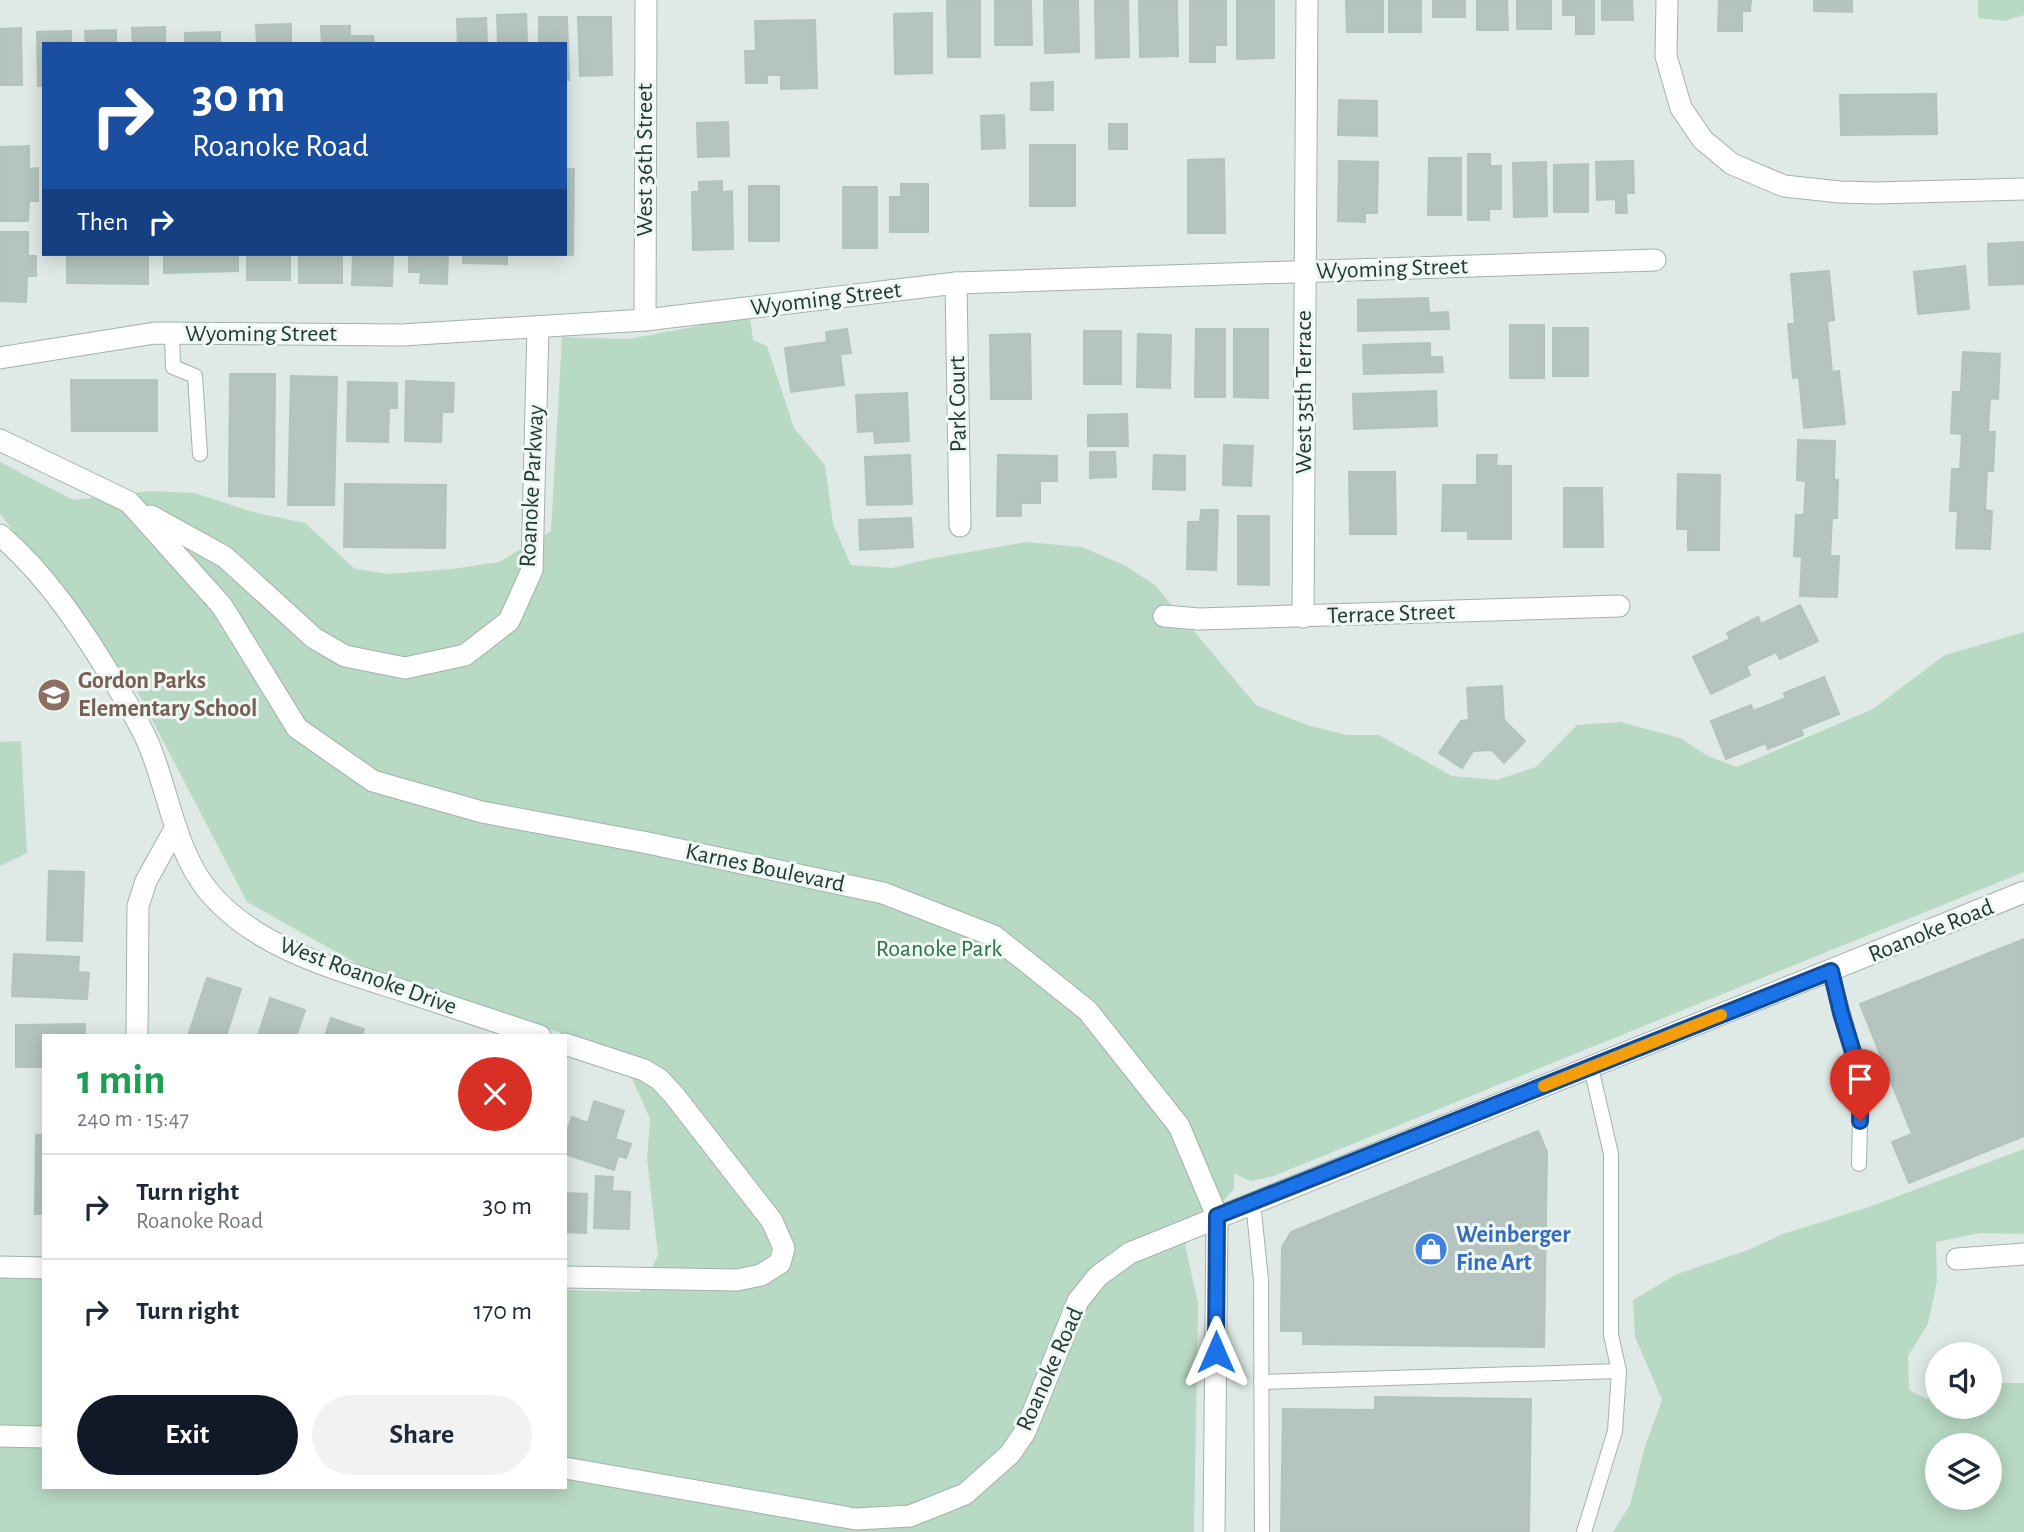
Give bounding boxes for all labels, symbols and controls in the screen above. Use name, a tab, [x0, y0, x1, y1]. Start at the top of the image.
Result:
icon: right	[77, 70, 168, 161]
text: 30 m	[192, 72, 286, 121]
street label: West 36th Street	[633, 83, 657, 237]
text: Roanoke Road	[192, 130, 369, 162]
icon: right	[142, 203, 180, 241]
text: Then	[77, 209, 128, 235]
street label: Wyoming Street	[1316, 254, 1469, 284]
street label: Wyoming Street	[749, 278, 903, 320]
street label: West 35th Terrace	[1292, 310, 1316, 474]
street label: Wyoming Street	[185, 322, 337, 346]
street label: Park Court	[945, 355, 971, 452]
street label: Roanoke Parkway	[516, 404, 548, 568]
street label: Terrace Street	[1326, 600, 1456, 628]
place label: Gordon Parks Elementary School	[78, 669, 257, 721]
school or university icon: Gordon Parks Elementary School	[35, 676, 73, 714]
street label: Karnes Boulevard	[683, 839, 847, 897]
street label: Roanoke Road	[1865, 895, 1997, 967]
street label: West Roanoke Drive	[276, 933, 460, 1019]
park label: Roanoke Park	[876, 937, 1002, 961]
pin	[1830, 1049, 1890, 1121]
button: close	[458, 1057, 532, 1131]
text: 1 min	[77, 1059, 166, 1101]
icon: arrive	[1841, 1060, 1879, 1098]
text: 240 m · 15:47	[77, 1108, 189, 1131]
text: Turn right	[136, 1179, 239, 1205]
icon: right	[77, 1188, 115, 1226]
text: 30 m	[482, 1193, 532, 1219]
text: Roanoke Road	[136, 1210, 263, 1233]
place label: Weinberger Fine Art	[1456, 1223, 1571, 1275]
shop icon: Weinberger Fine Art	[1412, 1230, 1450, 1268]
icon: right	[77, 1293, 115, 1331]
text: Turn right	[136, 1298, 239, 1324]
text: 170 m	[473, 1298, 532, 1324]
street label: Roanoke Road	[1012, 1304, 1088, 1434]
position arrow	[1179, 1315, 1253, 1389]
map controls	[1925, 1342, 2002, 1510]
button: sound	[1925, 1342, 2002, 1419]
button: Exit	[77, 1395, 298, 1475]
button: Share	[312, 1395, 532, 1475]
button: layers	[1925, 1433, 2002, 1510]

